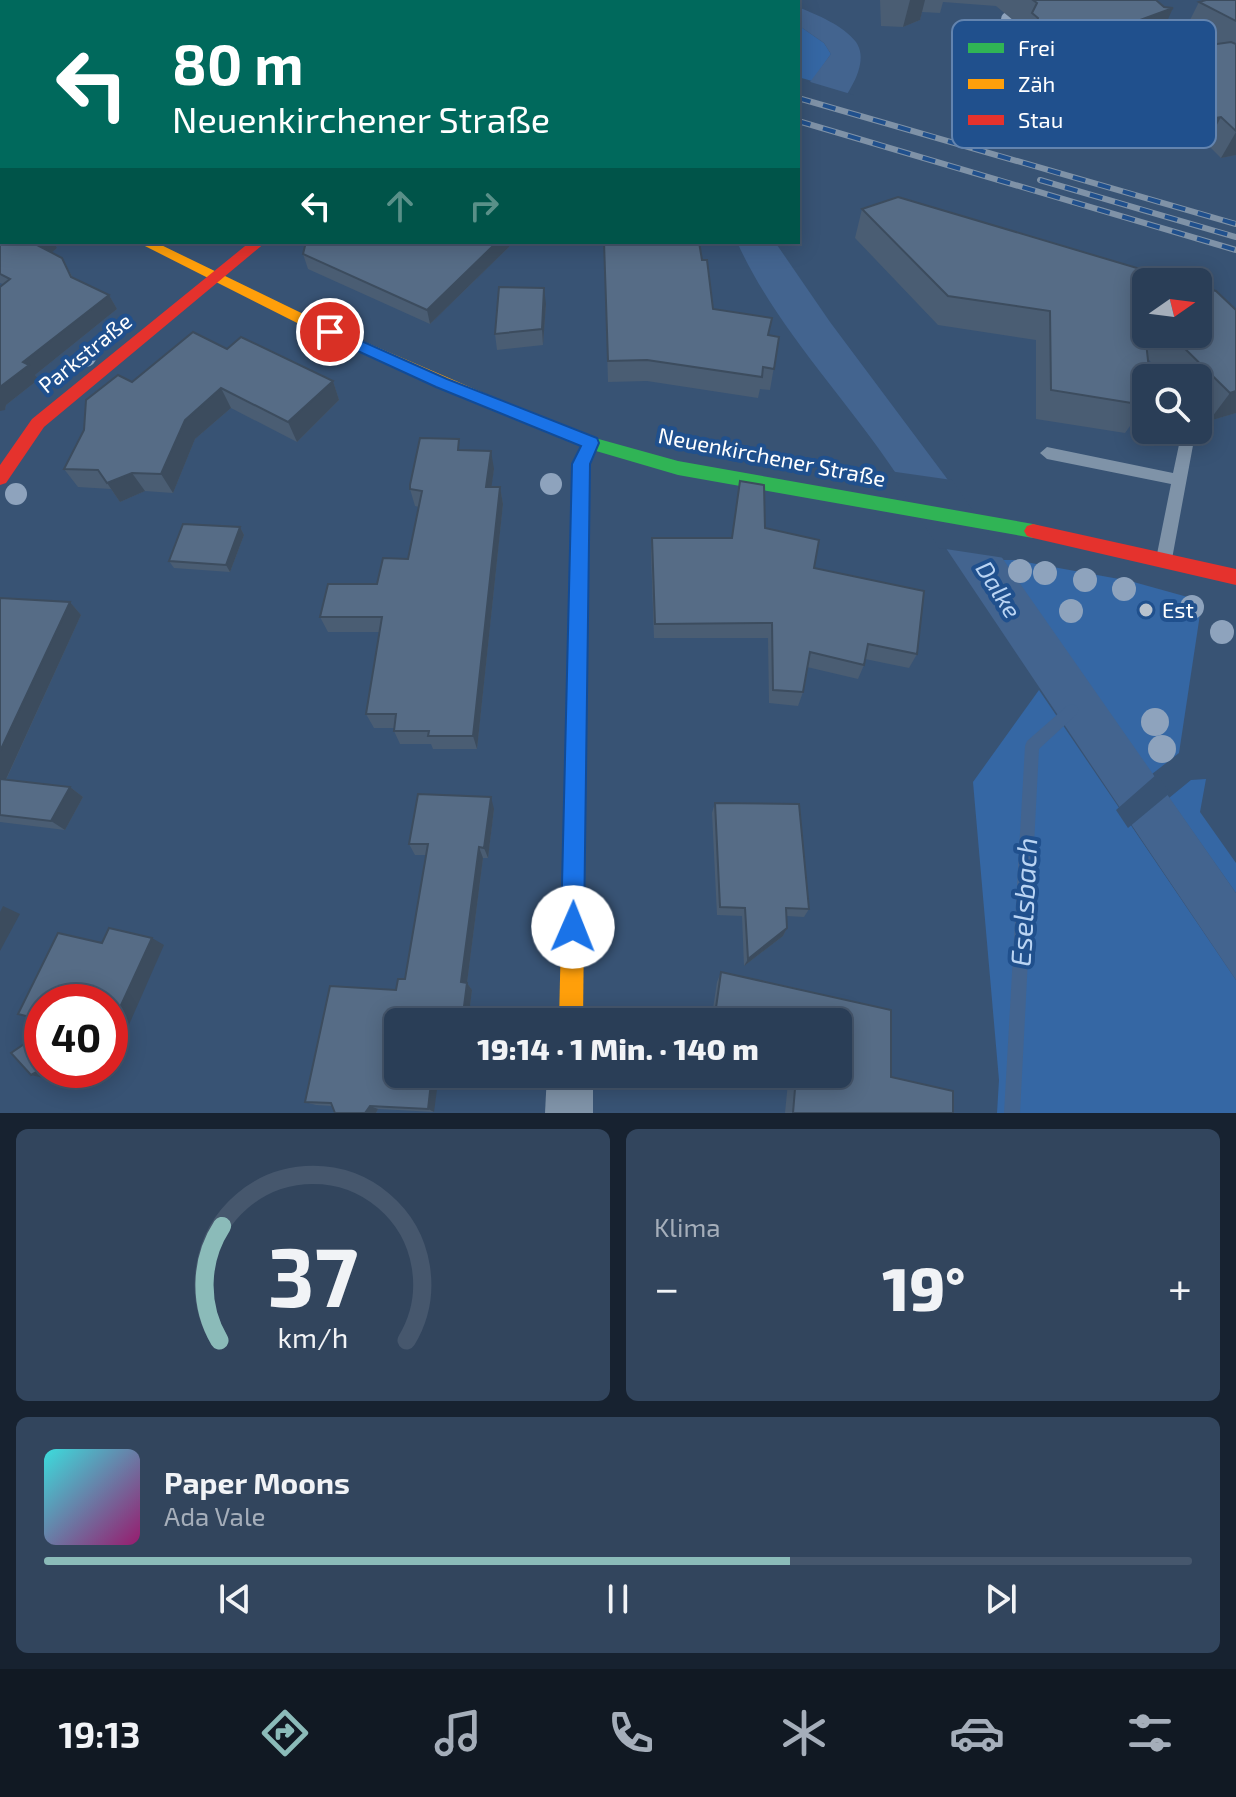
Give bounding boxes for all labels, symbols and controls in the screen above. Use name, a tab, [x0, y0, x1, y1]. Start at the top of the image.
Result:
legend	[952, 20, 1216, 148]
text: 80 m	[172, 29, 304, 96]
icon: left	[40, 32, 144, 136]
text: Frei	[1018, 34, 1055, 60]
text: Zäh	[1018, 70, 1055, 96]
text: Neuenkirchener Straße	[172, 97, 550, 140]
text: Stau	[1018, 106, 1063, 132]
icon: left	[294, 184, 338, 228]
icon: ahead	[378, 184, 422, 228]
icon: right	[462, 184, 506, 228]
north arrow	[1132, 268, 1212, 348]
map controls	[1132, 268, 1212, 444]
pin	[296, 298, 364, 366]
street label: Parkstraße	[33, 307, 136, 398]
icon: arrive	[308, 310, 352, 354]
button: search	[1132, 364, 1212, 444]
street label: Neuenkirchener Straße	[656, 421, 888, 491]
water label: Dalke	[971, 555, 1028, 623]
place label: Est	[1162, 596, 1194, 622]
marker: Est	[1137, 601, 1155, 619]
water label: Eselsbach	[1003, 837, 1043, 967]
position arrow	[531, 885, 615, 969]
speed limit sign: 40	[24, 984, 128, 1088]
text: 19:14 · 1 Min. · 140 m	[477, 1030, 759, 1066]
text: Klima	[654, 1211, 721, 1242]
text: 37	[267, 1224, 359, 1324]
text: 19°	[882, 1251, 965, 1323]
text: −	[654, 1260, 680, 1313]
text: +	[1168, 1260, 1192, 1313]
text: km/h	[278, 1319, 348, 1354]
text: Paper Moons	[164, 1464, 350, 1500]
text: Ada Vale	[164, 1500, 266, 1531]
icon: previous	[213, 1577, 257, 1621]
icon: pause	[596, 1577, 640, 1621]
icon: next	[979, 1577, 1023, 1621]
icon: directions	[257, 1705, 313, 1761]
icon: music	[430, 1705, 486, 1761]
icon: phone	[603, 1705, 659, 1761]
icon: climate	[776, 1705, 832, 1761]
icon: car	[949, 1705, 1005, 1761]
icon: filters	[1122, 1705, 1178, 1761]
text: 19:13	[58, 1712, 140, 1755]

